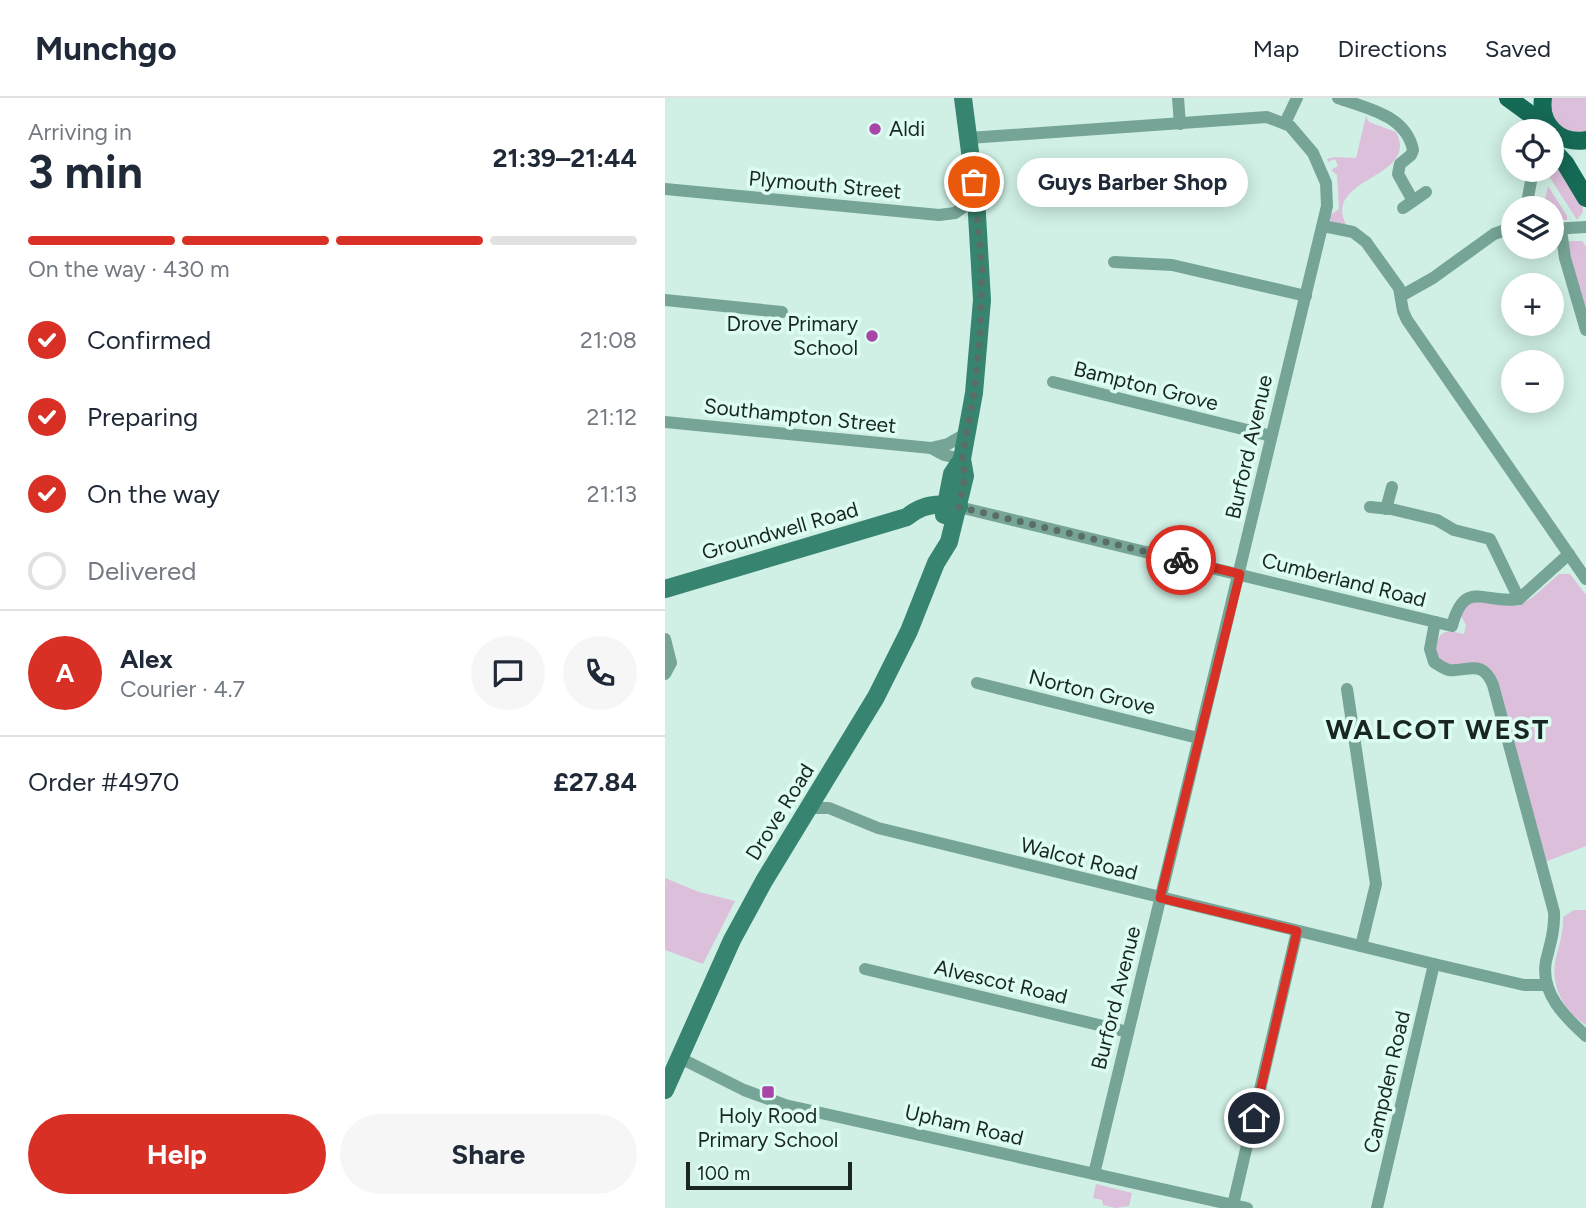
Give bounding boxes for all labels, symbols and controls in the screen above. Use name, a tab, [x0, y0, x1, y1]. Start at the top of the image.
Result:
text: Munchgo	[35, 29, 177, 68]
text: Map	[1253, 34, 1299, 63]
text: Directions	[1337, 34, 1447, 63]
text: Saved	[1485, 34, 1551, 63]
place label: Aldi	[889, 116, 925, 141]
text: Arriving in	[28, 118, 132, 146]
map controls	[1501, 119, 1564, 413]
button: locate	[1501, 119, 1564, 182]
marker: Aldi	[867, 121, 883, 137]
text: 21:39–21:44	[493, 142, 637, 174]
text: 3 min	[28, 144, 143, 200]
pin	[944, 152, 1004, 212]
callout: Guys Barber Shop	[1016, 158, 1247, 206]
icon: bag	[955, 163, 993, 201]
street label: Plymouth Street	[748, 165, 903, 204]
text: Guys Barber Shop	[1038, 168, 1227, 196]
button: layers	[1501, 196, 1564, 259]
text: On the way · 430 m	[28, 255, 230, 283]
button: +	[1501, 273, 1564, 336]
place label: Drove Primary School	[726, 311, 858, 360]
icon: check	[28, 321, 66, 359]
text: Confirmed	[87, 324, 211, 356]
text: 21:08	[580, 326, 637, 354]
marker: Drove Primary School	[864, 328, 880, 344]
button: −	[1501, 350, 1564, 413]
street label: Bampton Grove	[1071, 355, 1221, 416]
street label: Burford Avenue	[1220, 372, 1277, 521]
street label: Southampton Street	[703, 393, 897, 438]
icon: check	[28, 398, 66, 436]
text: Preparing	[87, 401, 198, 433]
text: 21:12	[586, 403, 637, 431]
icon: check	[28, 475, 66, 513]
text: On the way	[87, 478, 220, 510]
text: 21:13	[587, 480, 637, 508]
street label: Groundwell Road	[699, 496, 861, 565]
courier	[1146, 525, 1216, 595]
icon: bike	[1162, 541, 1200, 579]
street label: Cumberland Road	[1259, 547, 1429, 612]
text: Delivered	[87, 555, 196, 587]
button: chat	[471, 636, 545, 710]
button: phone	[563, 636, 637, 710]
text: Alex	[120, 643, 173, 675]
text: A	[56, 657, 74, 689]
street label: Norton Grove	[1026, 664, 1158, 719]
text: Courier · 4.7	[120, 675, 245, 703]
district label: WALCOT WEST	[1326, 712, 1550, 746]
street label: Drove Road	[740, 759, 819, 865]
text: Order #4970	[28, 766, 179, 798]
text: £27.84	[553, 766, 637, 798]
street label: Walcot Road	[1018, 832, 1140, 885]
street label: Burford Avenue	[1086, 923, 1145, 1072]
street label: Alvescot Road	[932, 954, 1070, 1009]
street label: Campden Road	[1358, 1008, 1415, 1155]
marker: Holy Rood Primary School	[760, 1084, 776, 1100]
pin	[1224, 1088, 1284, 1148]
street label: Upham Road	[902, 1099, 1026, 1150]
icon: home	[1235, 1099, 1273, 1137]
place label: Holy Rood Primary School	[698, 1103, 838, 1152]
button: Help	[28, 1114, 326, 1194]
button: Share	[340, 1114, 637, 1194]
scale bar	[686, 1159, 852, 1191]
text: 100 m	[697, 1162, 750, 1185]

